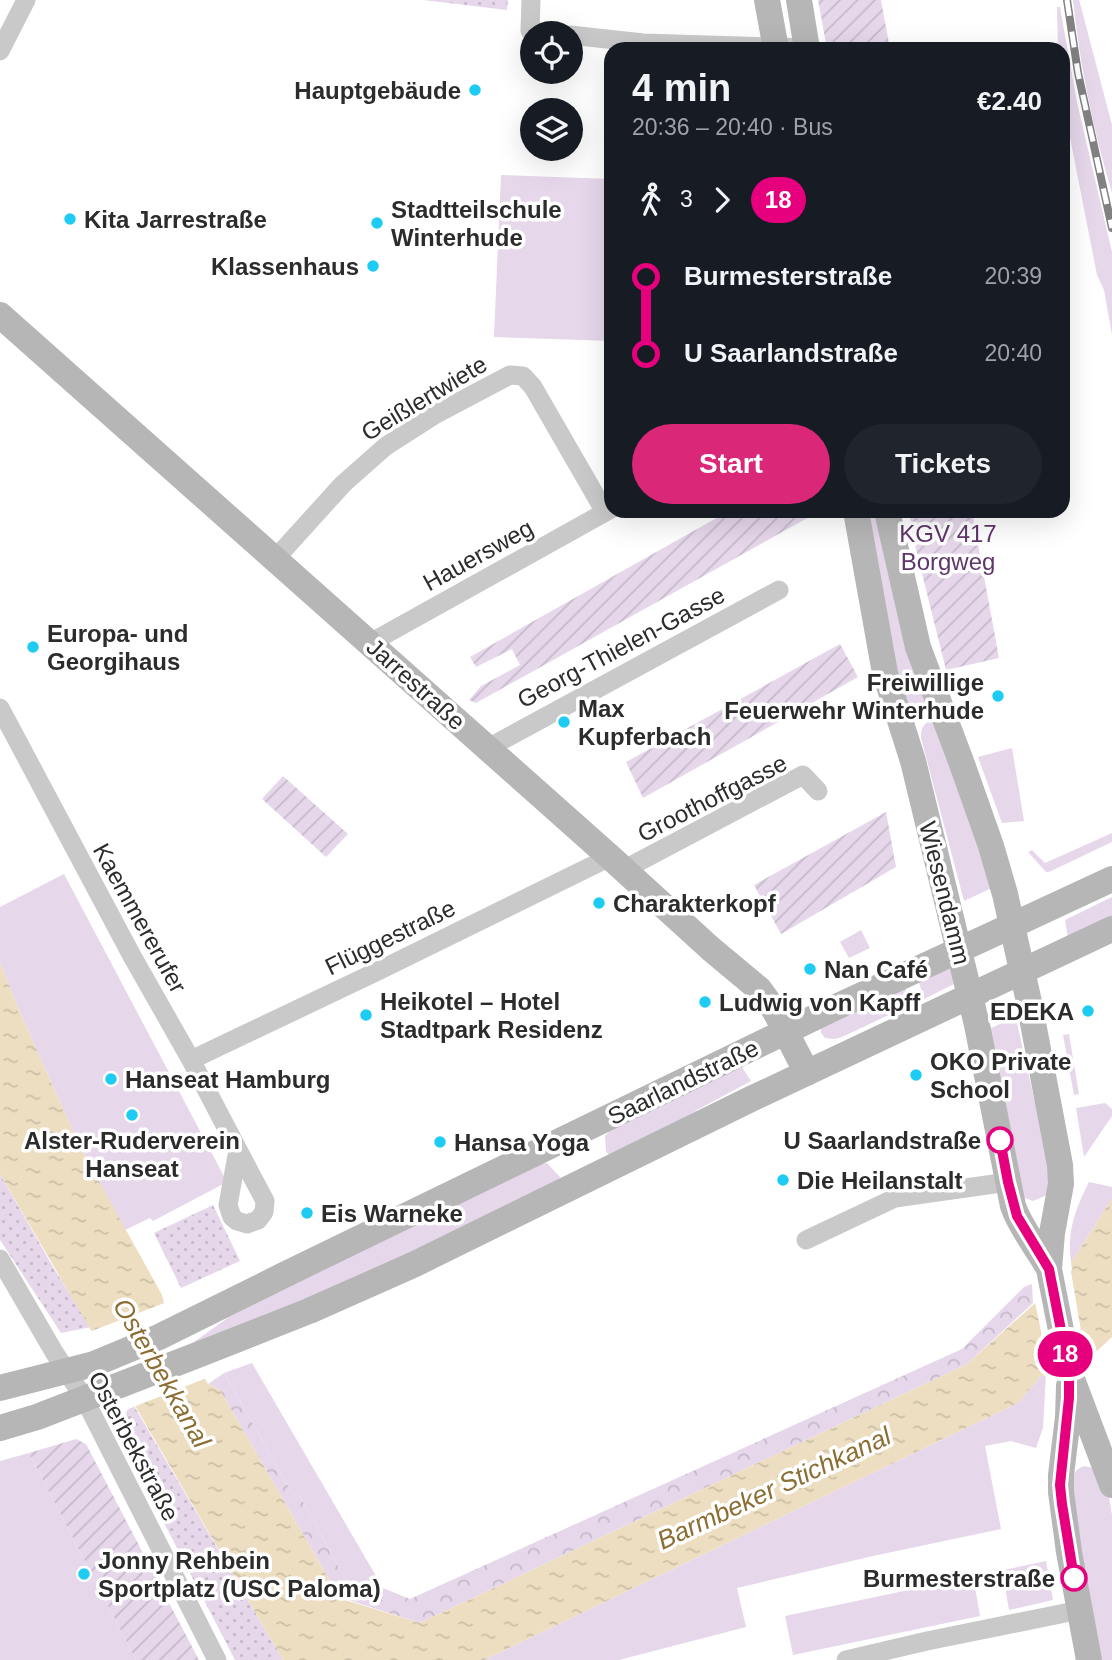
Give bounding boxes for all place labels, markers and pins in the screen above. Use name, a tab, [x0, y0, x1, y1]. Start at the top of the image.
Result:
place label: Hauptgebäude	[294, 77, 461, 104]
marker: Hauptgebäude	[467, 82, 483, 98]
place label: Stadtteilschule Winterhude	[391, 196, 562, 251]
place label: Kita Jarrestraße	[84, 206, 267, 233]
marker: Kita Jarrestraße	[62, 211, 78, 227]
marker: Stadtteilschule Winterhude	[369, 215, 385, 231]
place label: Klassenhaus	[211, 253, 359, 280]
marker: Klassenhaus	[365, 258, 381, 274]
place label: Europa- und Georgihaus	[47, 620, 188, 675]
marker: Europa- und Georgihaus	[25, 639, 41, 655]
place label: Freiwillige Feuerwehr Winterhude	[724, 669, 984, 724]
marker: Freiwillige Feuerwehr Winterhude	[990, 688, 1006, 704]
place label: Max Kupferbach	[578, 695, 711, 750]
marker: Max Kupferbach	[556, 714, 572, 730]
place label: Charakterkopf	[613, 890, 777, 917]
marker: Charakterkopf	[591, 895, 607, 911]
place label: Nan Café	[824, 956, 928, 983]
marker: Nan Café	[802, 961, 818, 977]
place label: Heikotel – Hotel Stadtpark Residenz	[380, 988, 603, 1043]
place label: Ludwig von Kapff	[719, 989, 921, 1016]
marker: Ludwig von Kapff	[697, 994, 713, 1010]
place label: EDEKA	[990, 998, 1074, 1025]
marker: EDEKA	[1080, 1003, 1096, 1019]
marker: Heikotel – Hotel Stadtpark Residenz	[358, 1007, 374, 1023]
place label: OKO Private School	[930, 1048, 1071, 1103]
place label: Hanseat Hamburg	[125, 1066, 330, 1093]
marker: OKO Private School	[908, 1067, 924, 1083]
marker: Hanseat Hamburg	[103, 1071, 119, 1087]
marker: Alster-Ruderverein Hanseat	[124, 1107, 140, 1123]
place label: Alster-Ruderverein Hanseat	[24, 1127, 240, 1182]
place label: U Saarlandstraße	[784, 1127, 981, 1154]
marker: U Saarlandstraße	[987, 1127, 1013, 1153]
place label: Hansa Yoga	[454, 1129, 590, 1156]
marker: Hansa Yoga	[432, 1134, 448, 1150]
place label: Die Heilanstalt	[797, 1167, 962, 1194]
marker: Die Heilanstalt	[775, 1172, 791, 1188]
place label: Eis Warneke	[321, 1200, 463, 1227]
marker: Eis Warneke	[299, 1205, 315, 1221]
place label: Jonny Rehbein Sportplatz (USC Paloma)	[98, 1547, 381, 1602]
place label: Burmesterstraße	[863, 1565, 1055, 1592]
marker: Burmesterstraße	[1061, 1565, 1087, 1591]
marker: Jonny Rehbein Sportplatz (USC Paloma)	[76, 1566, 92, 1582]

